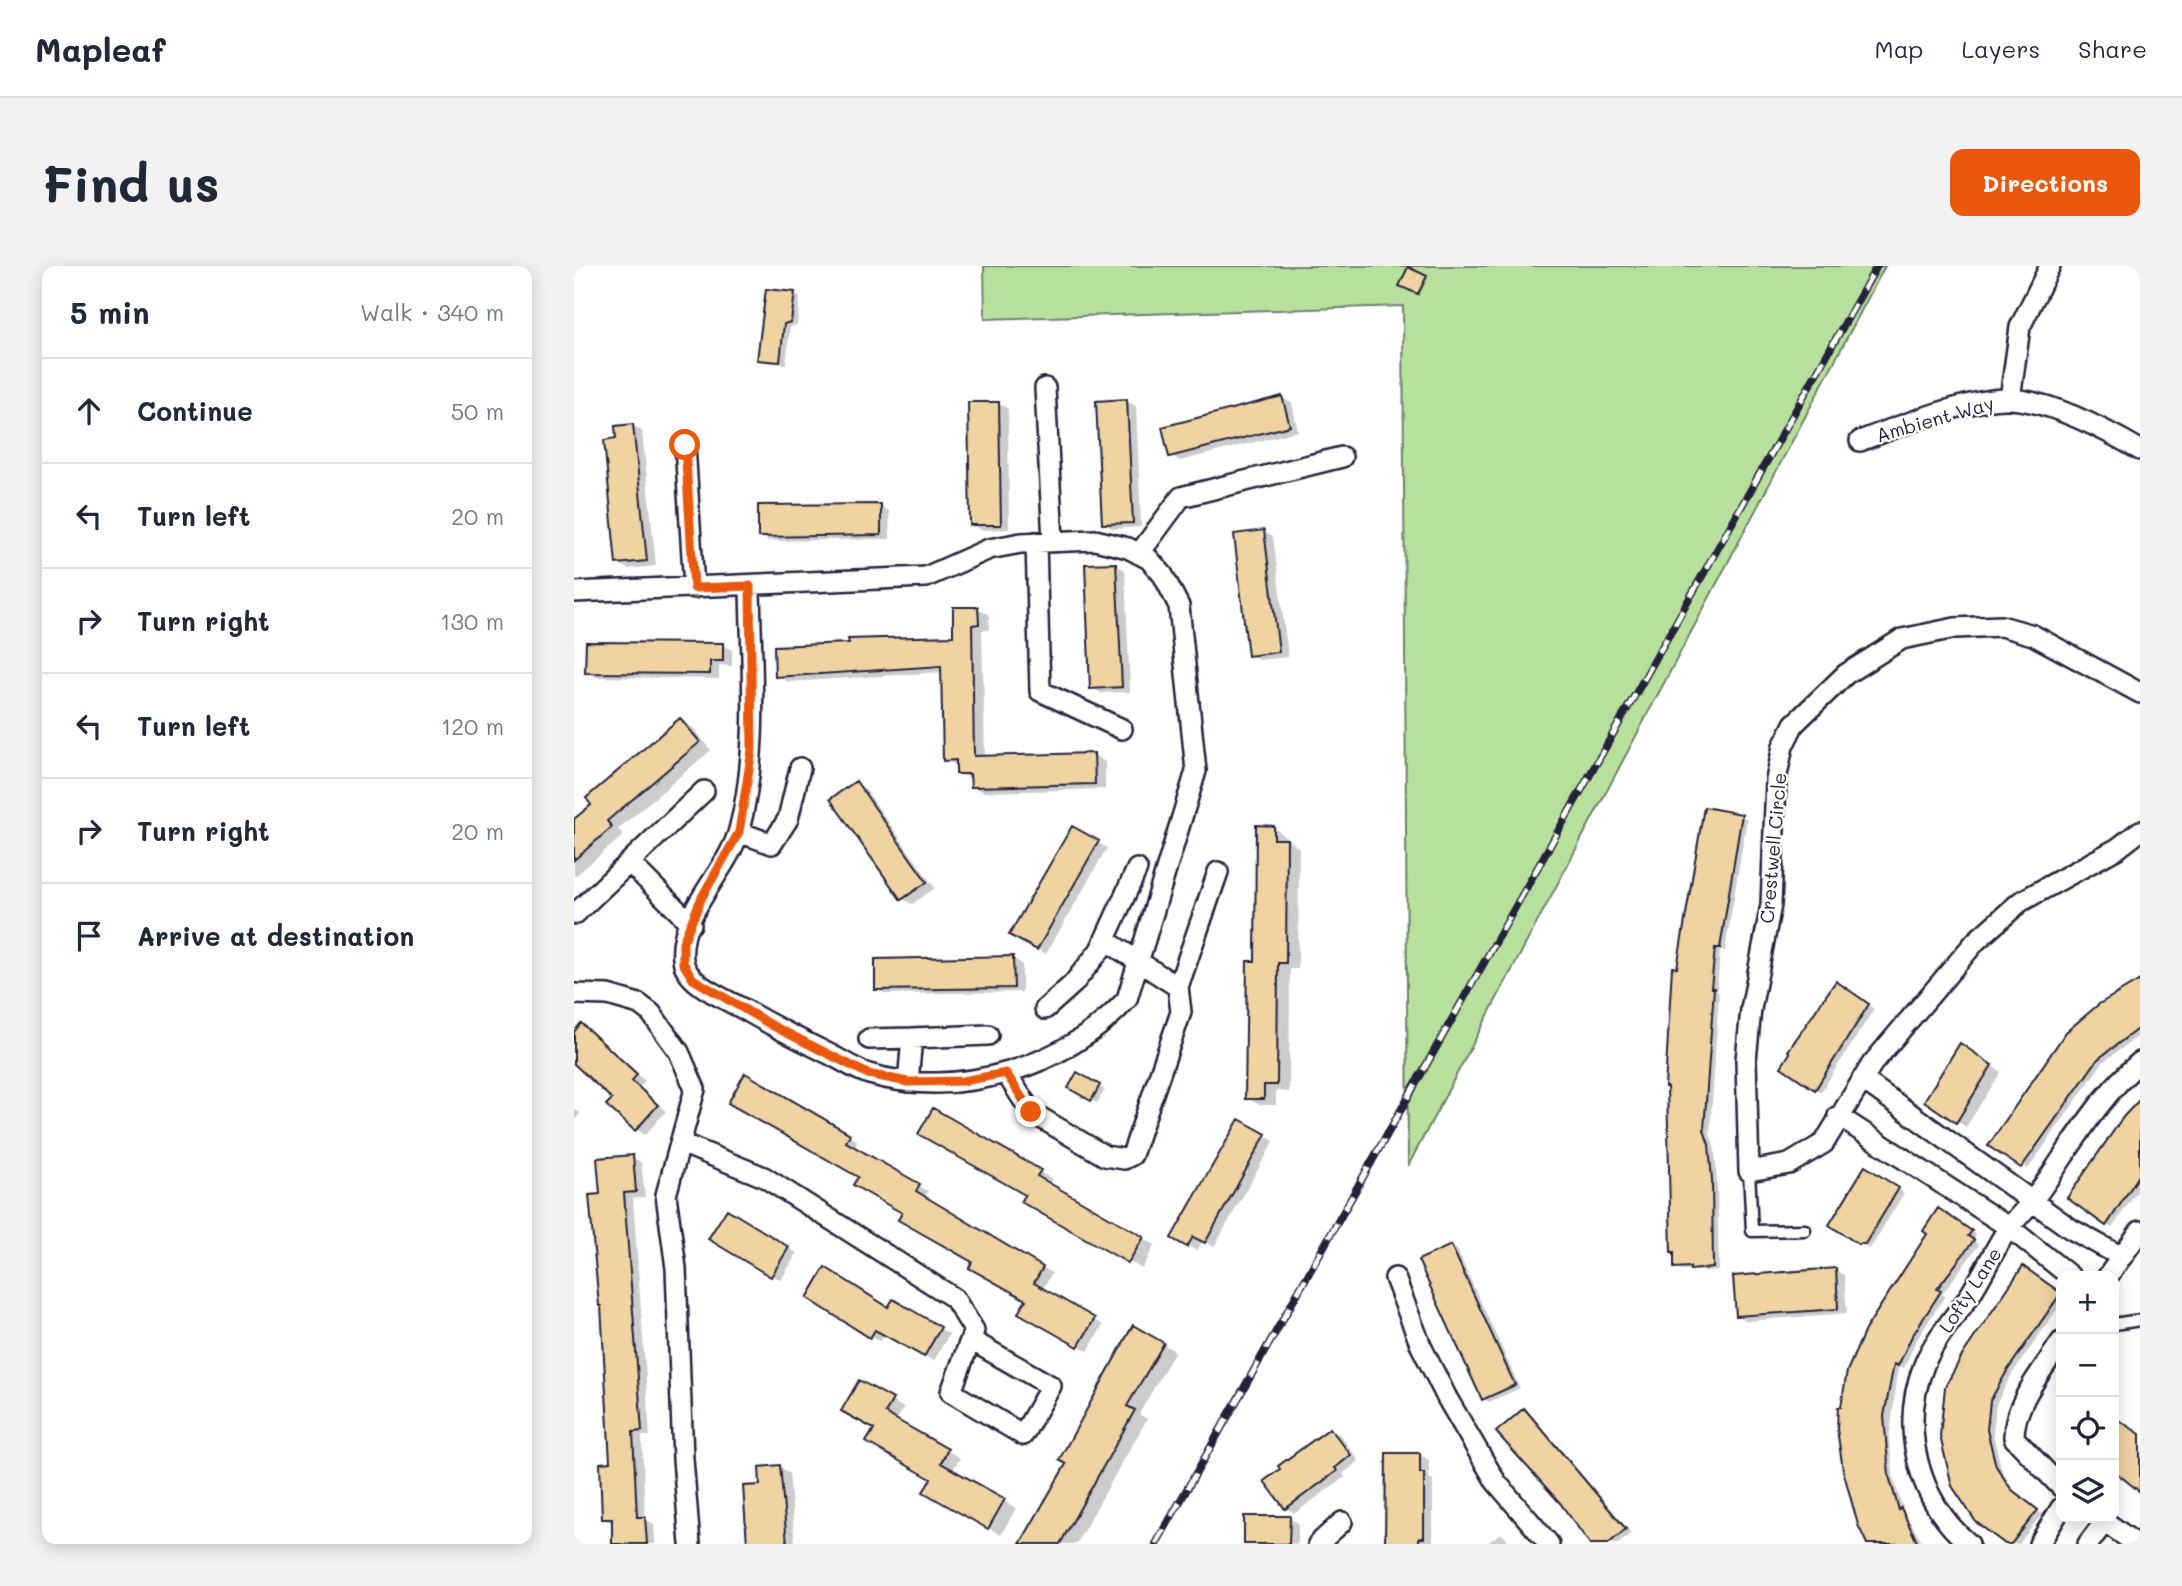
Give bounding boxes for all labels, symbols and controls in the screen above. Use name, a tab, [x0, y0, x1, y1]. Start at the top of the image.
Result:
text: Mapleaf	[35, 27, 166, 70]
text: Map	[1875, 33, 1923, 64]
text: Layers	[1961, 33, 2040, 64]
text: Share	[2078, 33, 2147, 64]
button: Directions	[1950, 149, 2140, 216]
text: Find us	[42, 151, 220, 214]
text: 5 min	[70, 292, 150, 332]
text: Walk · 340 m	[360, 297, 504, 327]
street label: Ambient Way	[1873, 390, 1997, 447]
icon: ahead	[70, 392, 108, 430]
text: Continue	[137, 394, 253, 428]
text: 50 m	[451, 396, 504, 426]
route start	[669, 429, 700, 460]
icon: left	[70, 497, 108, 535]
text: Turn left	[137, 499, 250, 533]
text: 20 m	[451, 501, 504, 531]
icon: right	[70, 602, 108, 640]
text: Turn right	[137, 604, 270, 638]
text: 130 m	[440, 606, 504, 636]
icon: left	[70, 707, 108, 745]
text: Turn left	[137, 709, 250, 743]
text: 120 m	[441, 711, 504, 741]
street label: Crestwell Circle	[1753, 772, 1792, 924]
icon: right	[70, 812, 108, 850]
text: Turn right	[137, 814, 270, 848]
text: 20 m	[451, 816, 504, 846]
icon: arrive	[70, 917, 108, 955]
text: Arrive at destination	[137, 919, 414, 953]
route end	[1015, 1096, 1046, 1127]
street label: Lofty Lane	[1933, 1242, 2007, 1337]
map controls	[2056, 1271, 2119, 1523]
button: +	[2056, 1271, 2119, 1334]
button: −	[2056, 1334, 2119, 1397]
button: locate	[2056, 1397, 2119, 1460]
button: layers	[2056, 1460, 2119, 1523]

